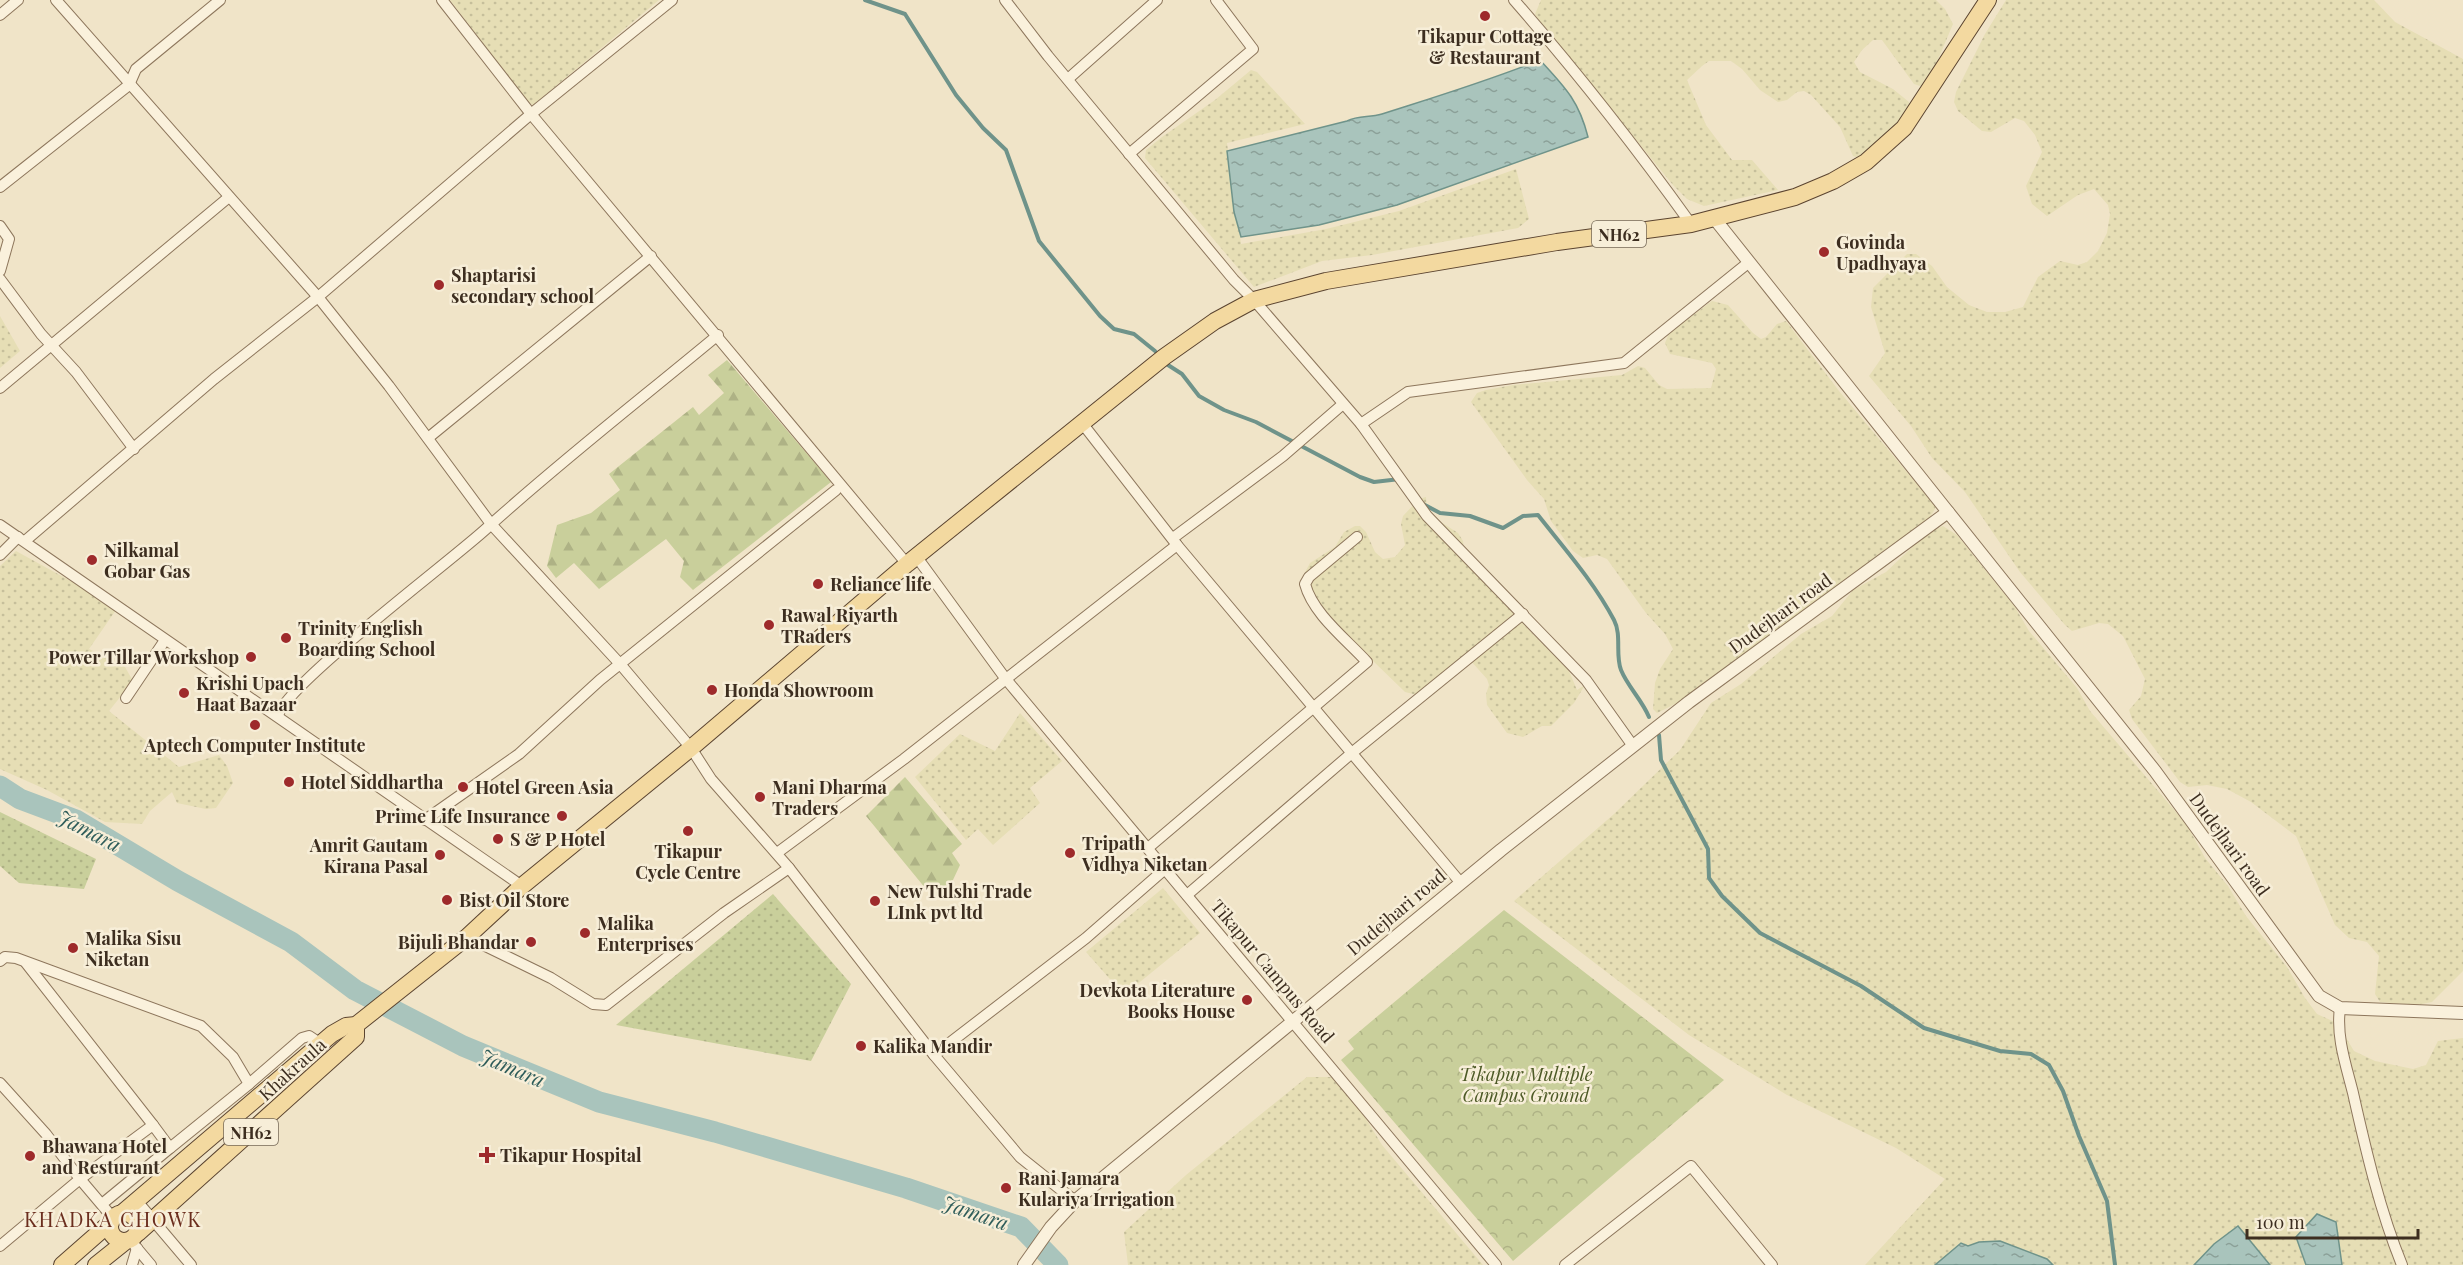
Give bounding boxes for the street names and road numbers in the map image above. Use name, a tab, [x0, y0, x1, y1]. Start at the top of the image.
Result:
road number: NH62	[1592, 221, 1646, 247]
street label: Dudejhari road	[1724, 567, 1837, 659]
street label: Dudejhari road	[2184, 788, 2276, 901]
street label: Dudejhari road	[1342, 863, 1451, 960]
street label: Tikapur Campus Road	[1206, 894, 1340, 1048]
street label: Khakraula	[253, 1032, 331, 1106]
road number: NH62	[224, 1119, 278, 1145]

